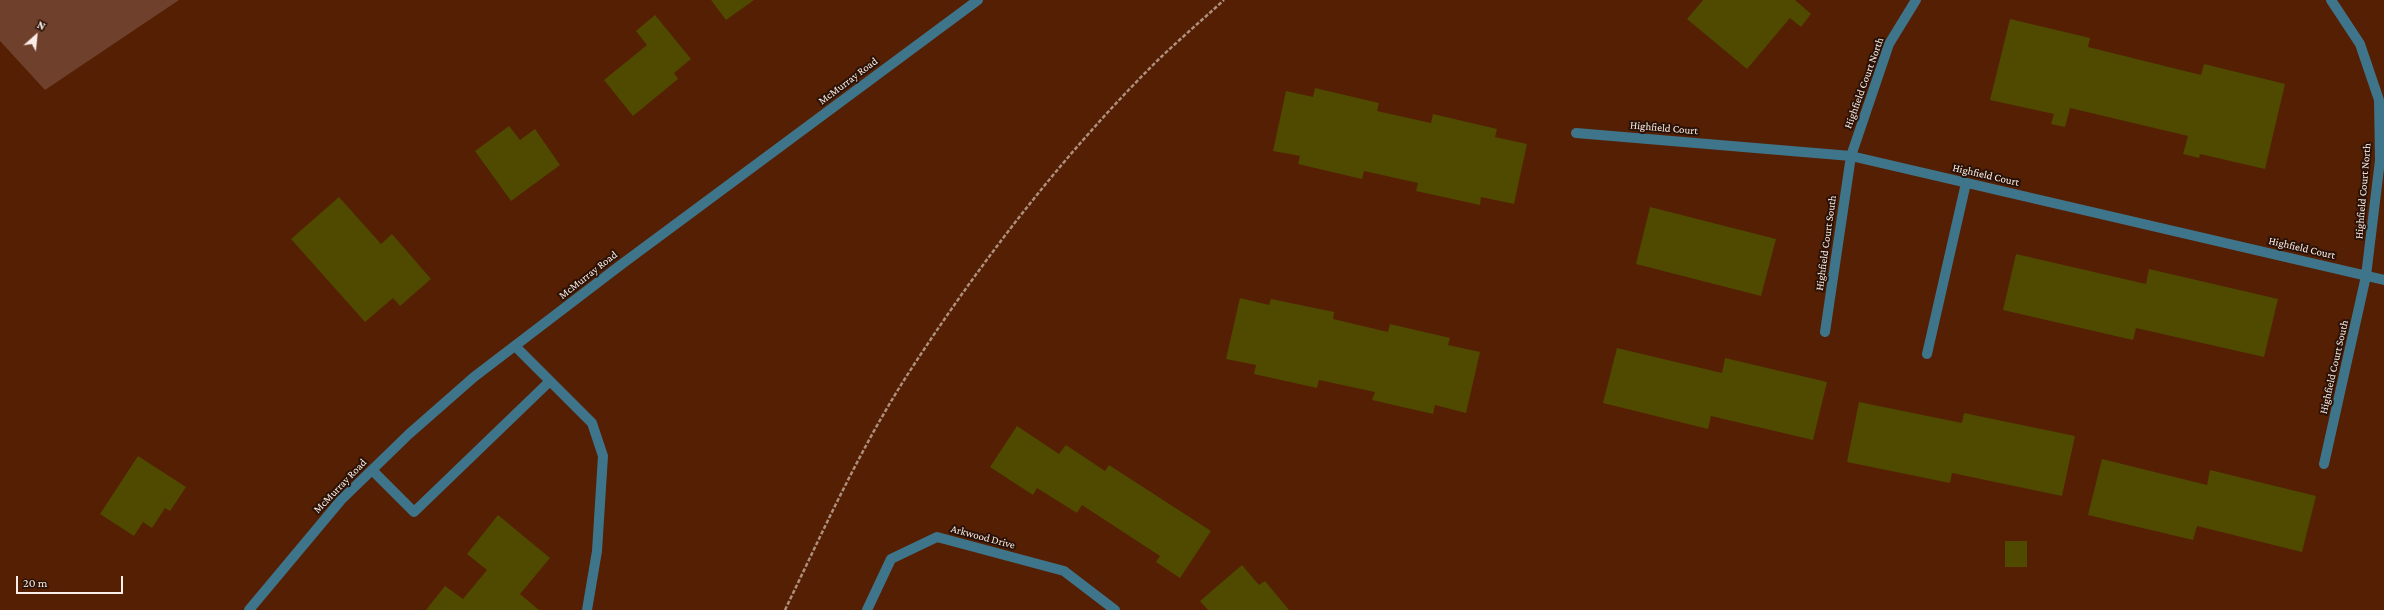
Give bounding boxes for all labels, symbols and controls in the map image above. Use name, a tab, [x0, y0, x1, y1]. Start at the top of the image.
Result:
north arrow	[16, 16, 56, 56]
text: N	[35, 18, 48, 32]
street label: Highfield Court North	[1841, 36, 1887, 130]
street label: McMurray Road	[816, 54, 880, 108]
street label: Highfield Court	[1630, 118, 1698, 138]
street label: Highfield Court North	[2352, 143, 2374, 239]
street label: Highfield Court	[1951, 161, 2021, 189]
street label: Highfield Court South	[1813, 194, 1839, 292]
street label: Highfield Court	[2267, 234, 2337, 262]
street label: McMurray Road	[556, 248, 620, 302]
street label: Highfield Court South	[2317, 319, 2351, 415]
street label: McMurray Road	[311, 456, 369, 516]
street label: Arkwood Drive	[949, 522, 1017, 552]
scale bar	[18, 568, 125, 594]
text: 20 m	[23, 576, 47, 590]

